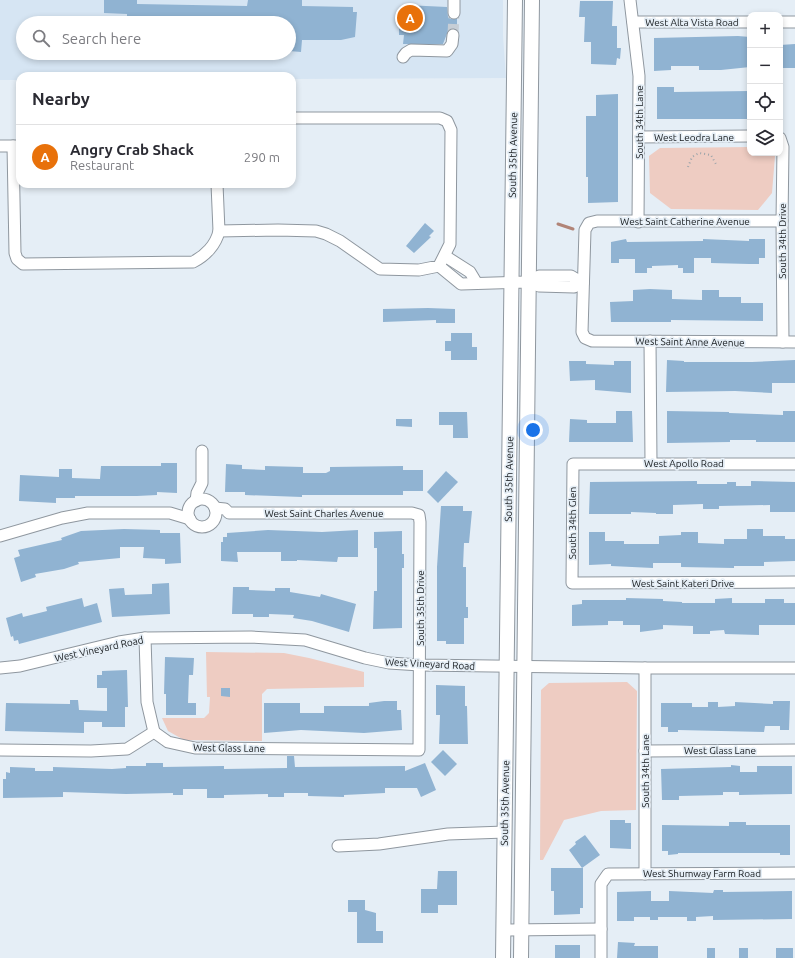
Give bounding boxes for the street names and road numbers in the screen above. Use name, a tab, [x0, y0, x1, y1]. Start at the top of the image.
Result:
street label: West Alta Vista Road	[645, 17, 739, 28]
street label: South 34th Lane	[634, 85, 645, 159]
street label: South 35th Avenue	[507, 112, 519, 198]
street label: West Leodra Lane	[654, 132, 734, 143]
street label: South 34th Drive	[777, 203, 788, 279]
street label: West Saint Catherine Avenue	[620, 216, 750, 227]
street label: West Saint Anne Avenue	[635, 336, 745, 348]
street label: South 35th Avenue	[503, 436, 515, 522]
street label: West Apollo Road	[644, 458, 724, 469]
street label: South 34th Glen	[567, 487, 578, 559]
street label: West Saint Charles Avenue	[264, 508, 384, 519]
street label: South 35th Drive	[415, 570, 426, 646]
street label: West Saint Kateri Drive	[632, 578, 734, 589]
street label: West Vineyard Road	[54, 634, 145, 664]
street label: West Vineyard Road	[385, 656, 476, 672]
street label: South 34th Lane	[640, 734, 651, 808]
street label: West Glass Lane	[193, 742, 265, 754]
street label: West Glass Lane	[684, 745, 756, 756]
street label: South 35th Avenue	[499, 760, 511, 846]
street label: West Shumway Farm Road	[643, 868, 761, 879]

